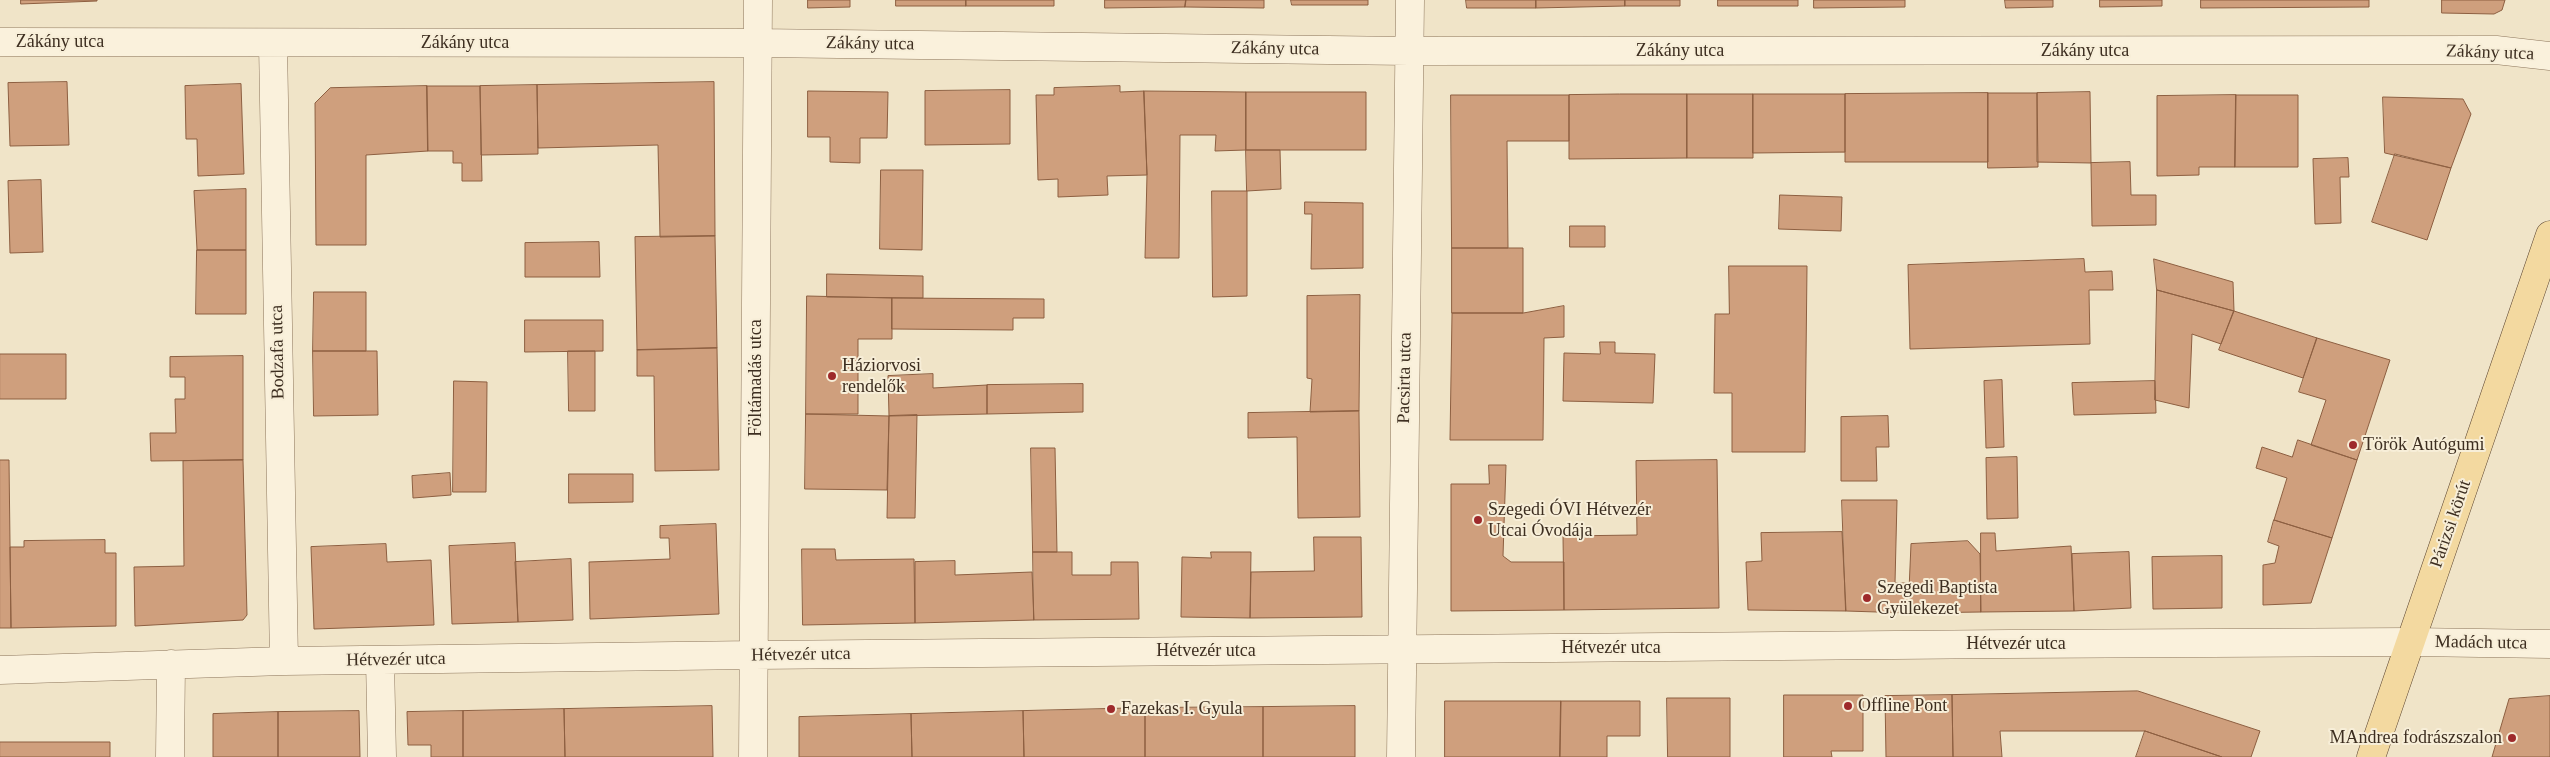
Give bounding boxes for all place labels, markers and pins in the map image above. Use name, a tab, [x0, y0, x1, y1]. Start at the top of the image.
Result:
place label: Háziorvosi rendelők	[842, 355, 921, 398]
marker: Háziorvosi rendelők	[826, 370, 838, 382]
place label: Török Autógumi	[2363, 434, 2484, 456]
marker: Török Autógumi	[2347, 439, 2359, 451]
place label: Szegedi ÓVI Hétvezér Utcai Óvodája	[1488, 499, 1651, 542]
marker: Szegedi ÓVI Hétvezér Utcai Óvodája	[1472, 514, 1484, 526]
place label: Szegedi Baptista Gyülekezet	[1877, 577, 1997, 620]
marker: Szegedi Baptista Gyülekezet	[1861, 592, 1873, 604]
place label: Offline Pont	[1858, 695, 1947, 717]
place label: Fazekas I. Gyula	[1121, 698, 1242, 720]
marker: Offline Pont	[1842, 700, 1854, 712]
marker: Fazekas I. Gyula	[1105, 703, 1117, 715]
place label: MAndrea fodrászszalon	[2330, 727, 2502, 749]
marker: MAndrea fodrászszalon	[2506, 732, 2518, 744]

